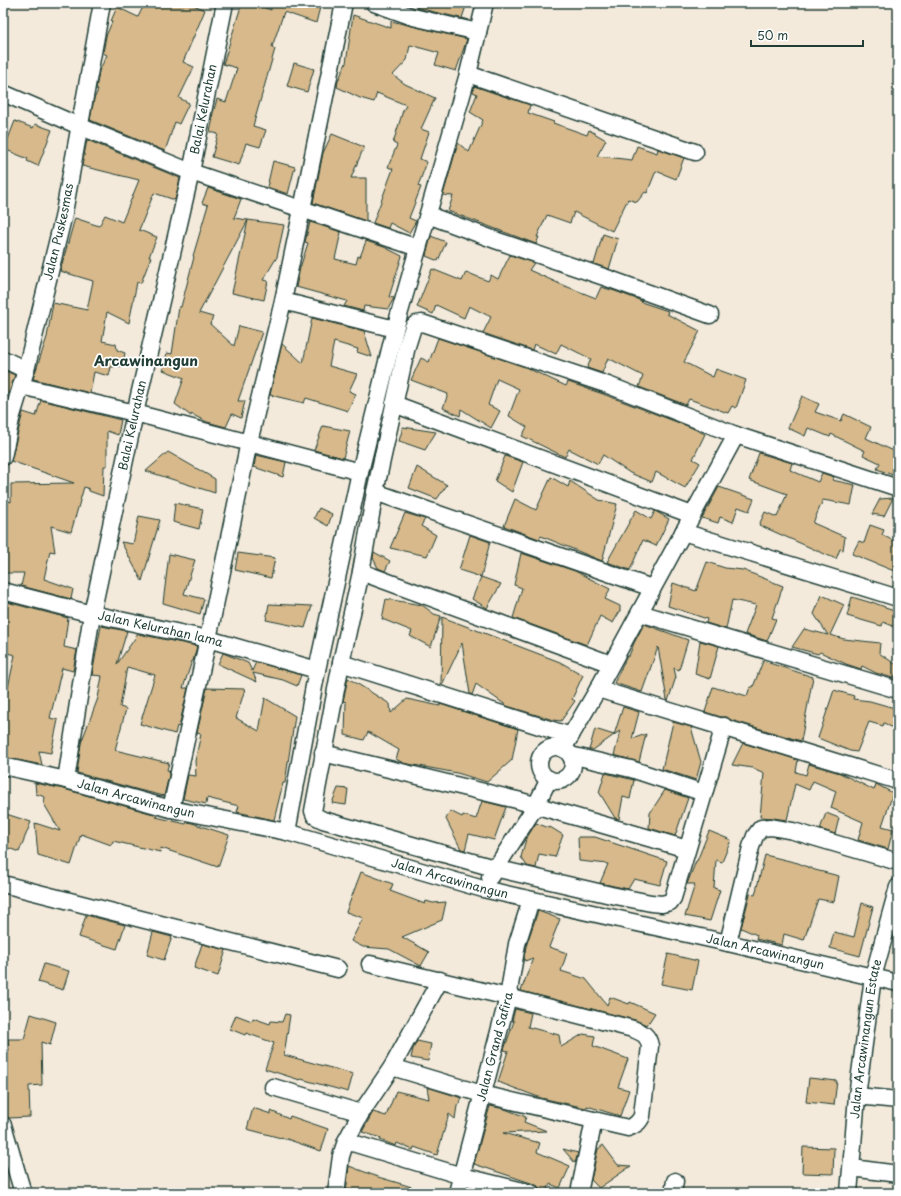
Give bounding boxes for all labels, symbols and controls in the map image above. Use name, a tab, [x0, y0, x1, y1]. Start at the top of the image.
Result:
scale bar	[751, 22, 863, 48]
text: 50 m	[757, 26, 788, 44]
street label: Balai Kelurahan	[185, 62, 221, 156]
street label: Jalan Puskesmas	[38, 181, 77, 282]
district label: Arcawinangun	[93, 350, 198, 371]
street label: Balai Kelurahan	[113, 378, 150, 472]
street label: Jalan Kelurahan lama	[96, 606, 226, 651]
street label: Jalan Arcawinangun	[75, 774, 196, 822]
street label: Jalan Arcawinangun	[389, 853, 510, 902]
street label: Jalan Arcawinangun	[705, 928, 826, 973]
street label: Jalan Arcawinangun Estate	[845, 957, 886, 1119]
street label: Jalan Grand Safira	[471, 990, 517, 1103]

